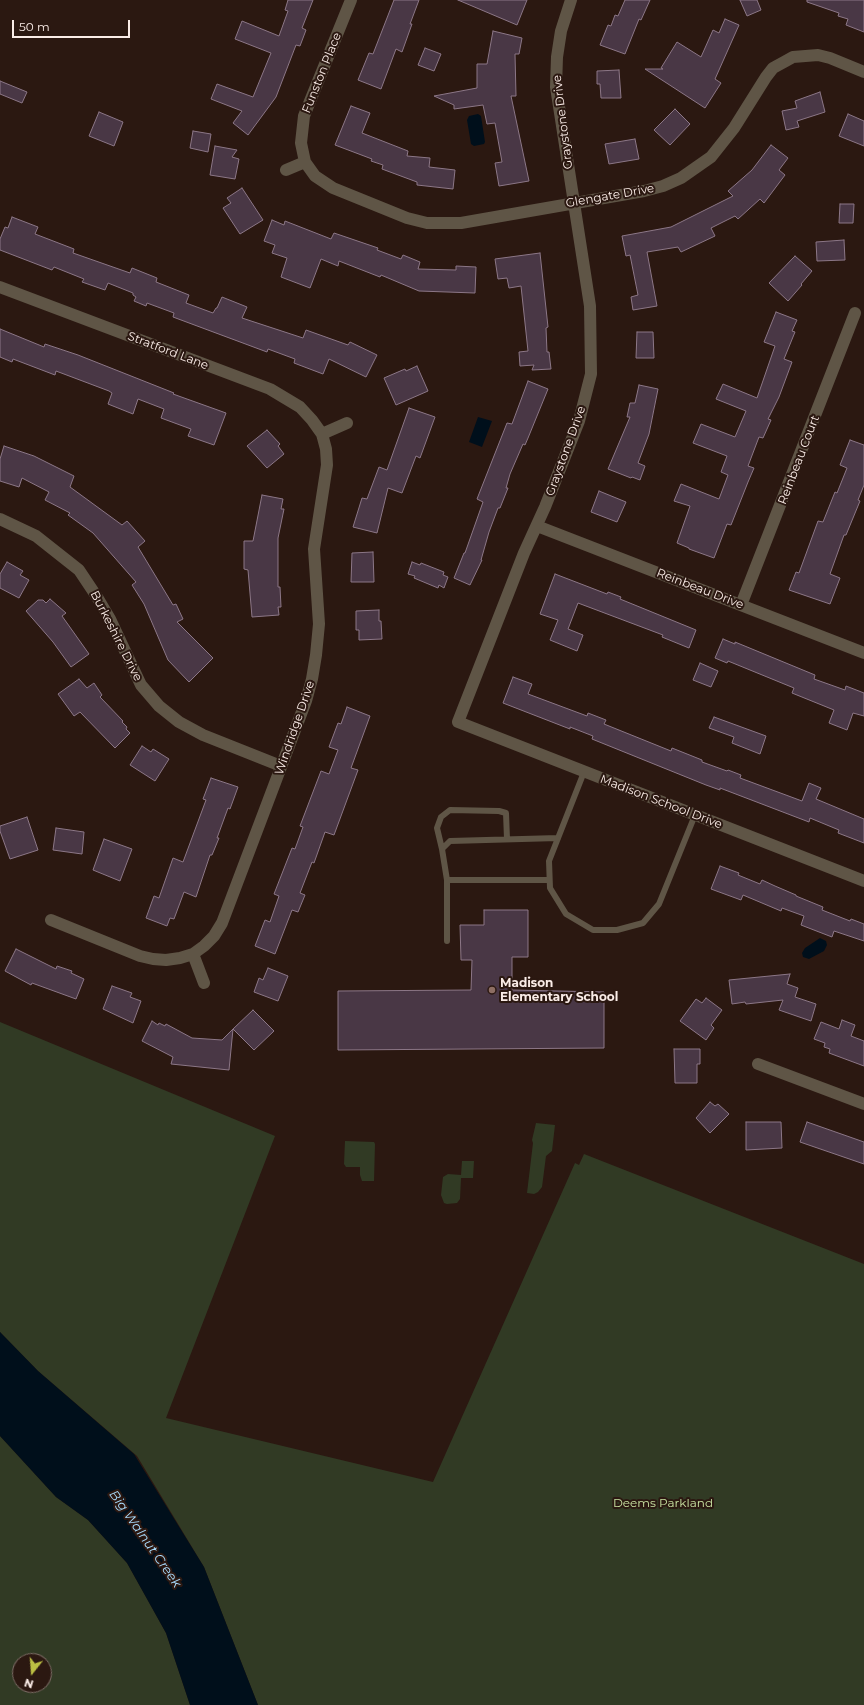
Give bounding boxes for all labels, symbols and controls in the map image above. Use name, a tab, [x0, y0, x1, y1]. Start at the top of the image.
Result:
scale bar	[14, 12, 132, 38]
text: 50 m	[19, 19, 50, 34]
street label: Funston Place	[299, 31, 345, 115]
street label: Graystone Drive	[550, 74, 576, 170]
street label: Glengate Drive	[565, 181, 655, 211]
street label: Stratford Lane	[126, 329, 210, 373]
street label: Graystone Drive	[543, 404, 589, 498]
street label: Reinbeau Court	[775, 413, 823, 507]
street label: Reinbeau Drive	[654, 566, 746, 612]
street label: Burkeshire Drive	[87, 588, 145, 684]
street label: Windridge Drive	[272, 679, 318, 777]
street label: Madison School Drive	[598, 772, 724, 832]
place label: Madison Elementary School	[500, 976, 618, 1004]
marker: Madison Elementary School	[487, 985, 497, 995]
water label: Big Walnut Creek	[106, 1487, 184, 1591]
park label: Deems Parkland	[613, 1496, 713, 1510]
north arrow	[12, 1653, 52, 1693]
text: N	[22, 1676, 35, 1692]

